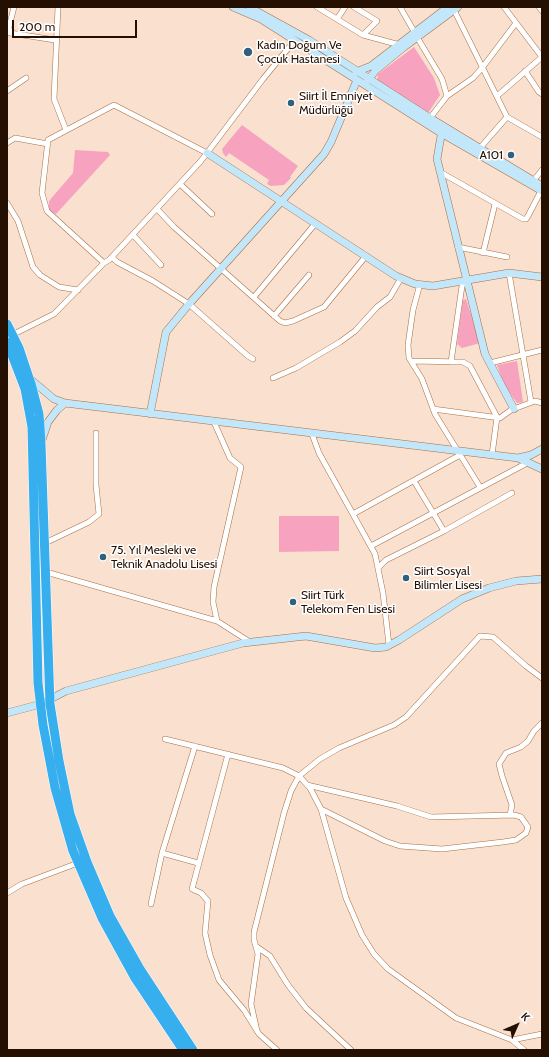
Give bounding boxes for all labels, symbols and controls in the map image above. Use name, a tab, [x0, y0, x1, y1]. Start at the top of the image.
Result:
scale bar	[14, 12, 139, 38]
text: 200 m	[19, 19, 55, 34]
place label: Kadın Doğum Ve Çocuk Hastanesi	[257, 38, 342, 66]
marker: Kadın Doğum Ve Çocuk Hastanesi	[242, 46, 254, 58]
place label: Siirt İl Emniyet Müdürlüğü	[299, 89, 373, 117]
marker: Siirt İl Emniyet Müdürlüğü	[286, 98, 296, 108]
place label: A101	[480, 148, 503, 162]
marker: A101	[506, 150, 516, 160]
place label: 75. Yıl Mesleki ve Teknik Anadolu Lisesi	[111, 543, 217, 571]
marker: 75. Yıl Mesleki ve Teknik Anadolu Lisesi	[98, 552, 108, 562]
place label: Siirt Sosyal Bilimler Lisesi	[414, 564, 482, 592]
marker: Siirt Sosyal Bilimler Lisesi	[401, 573, 411, 583]
place label: Siirt Türk Telekom Fen Lisesi	[301, 588, 395, 616]
marker: Siirt Türk Telekom Fen Lisesi	[288, 597, 298, 607]
north arrow	[497, 1005, 537, 1045]
text: K	[518, 1009, 533, 1024]

